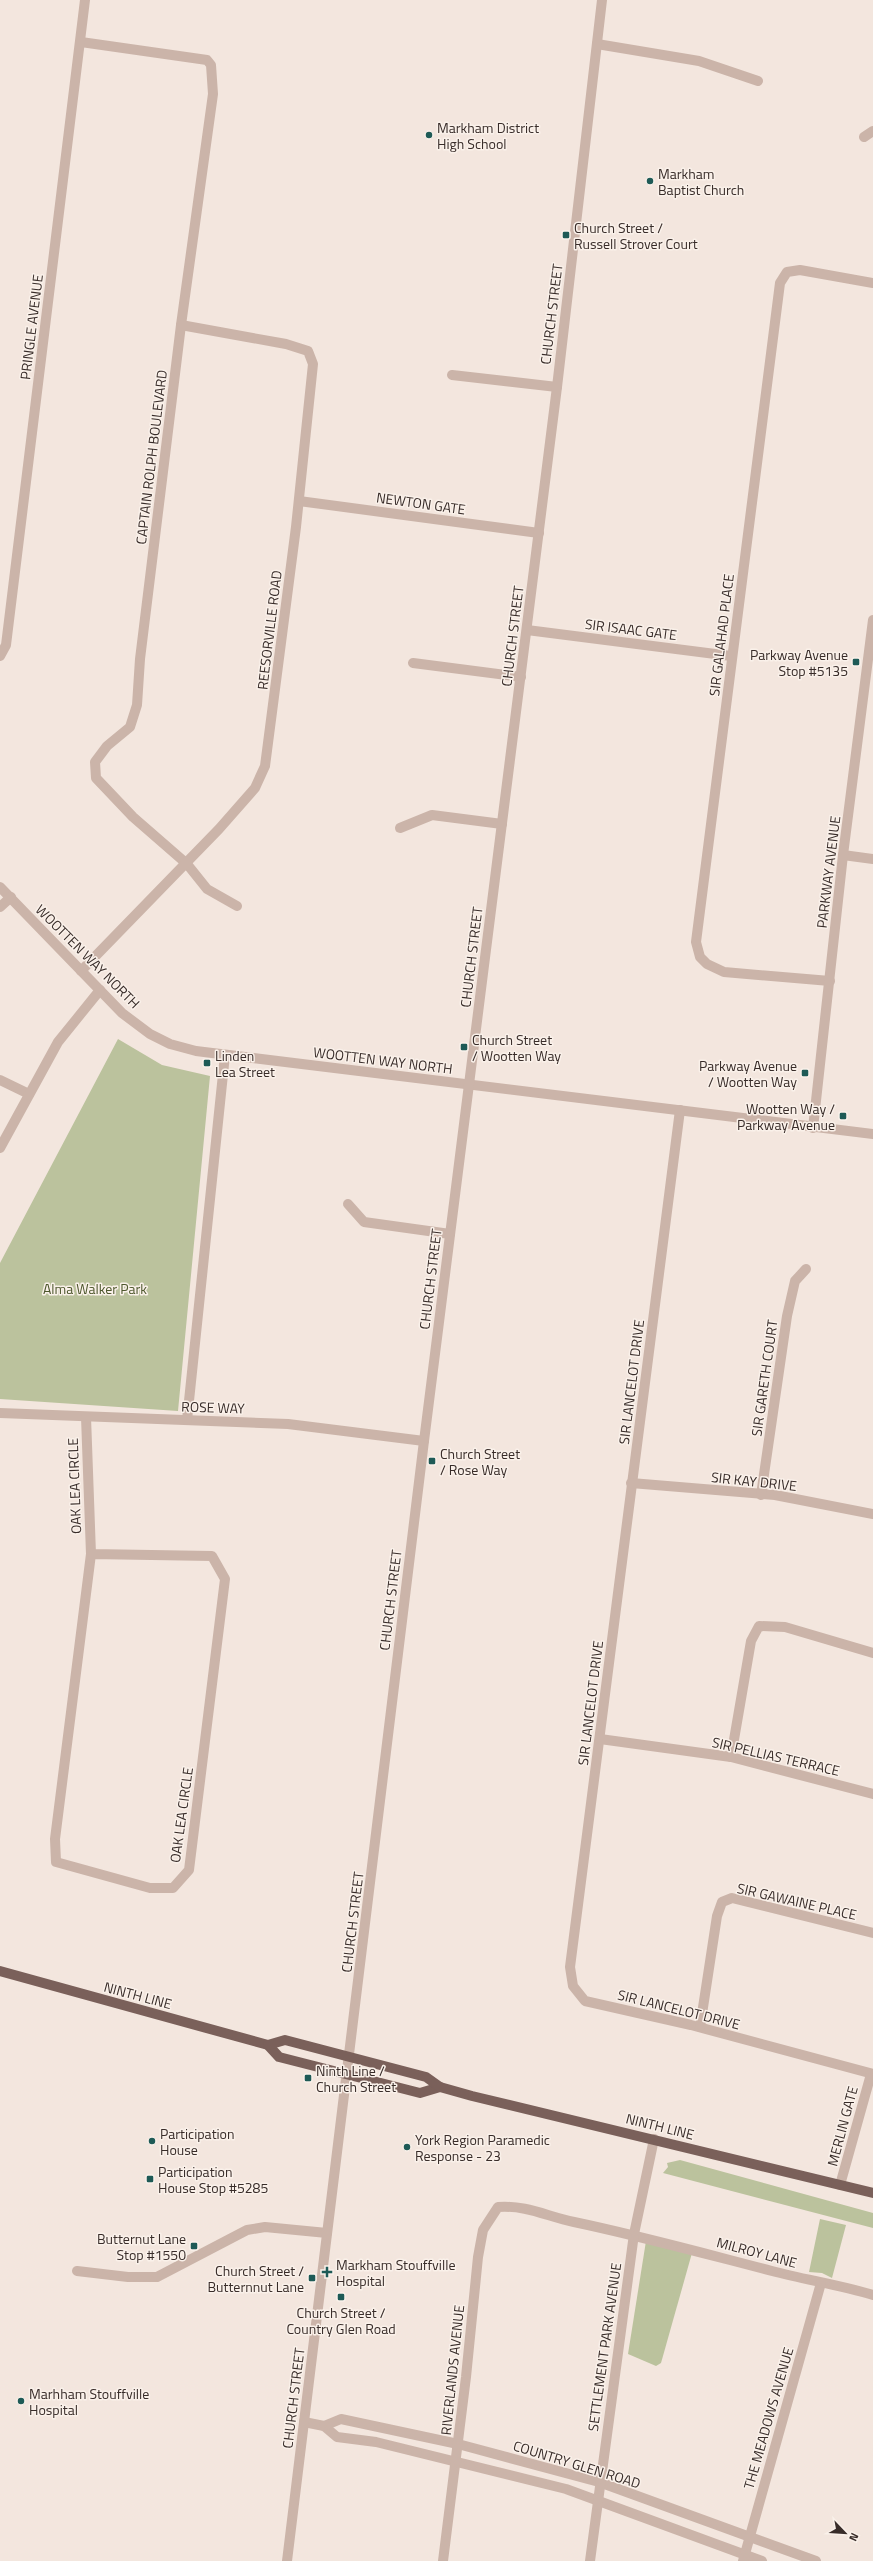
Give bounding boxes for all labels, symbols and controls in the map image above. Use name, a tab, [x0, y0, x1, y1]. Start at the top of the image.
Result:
place label: Markham District High School	[437, 117, 539, 154]
marker: Markham District High School	[424, 130, 434, 140]
place label: Markham Baptist Church	[658, 163, 744, 200]
marker: Markham Baptist Church	[645, 176, 655, 186]
place label: Church Street / Russell Strover Court	[574, 217, 698, 254]
marker: Church Street / Russell Strover Court	[561, 230, 571, 240]
street label: CHURCH STREET	[534, 262, 568, 366]
street label: PRINGLE AVENUE	[14, 273, 48, 381]
street label: CAPTAIN ROLPH BOULEVARD	[130, 368, 172, 546]
street label: NEWTON GATE	[375, 486, 467, 520]
street label: REESORVILLE ROAD	[251, 569, 287, 691]
street label: SIR GALAHAD PLACE	[703, 572, 739, 697]
street label: CHURCH STREET	[495, 584, 529, 688]
street label: SIR ISAAC GATE	[584, 613, 678, 645]
place label: Parkway Avenue Stop #5135	[750, 644, 848, 681]
marker: Parkway Avenue Stop #5135	[851, 657, 861, 667]
street label: PARKWAY AVENUE	[811, 814, 845, 929]
street label: WOOTTEN WAY NORTH	[31, 899, 145, 1013]
street label: CHURCH STREET	[454, 905, 488, 1009]
place label: Church Street / Wootten Way	[472, 1029, 561, 1066]
street label: WOOTTEN WAY NORTH	[312, 1041, 454, 1079]
marker: Church Street / Wootten Way	[459, 1042, 469, 1052]
place label: Linden Lea Street	[215, 1045, 275, 1082]
place label: Parkway Avenue / Wootten Way	[699, 1055, 797, 1092]
marker: Linden Lea Street	[202, 1058, 212, 1068]
marker: Parkway Avenue / Wootten Way	[800, 1068, 810, 1078]
place label: Wootten Way / Parkway Avenue	[737, 1098, 835, 1135]
marker: Wootten Way / Parkway Avenue	[838, 1111, 848, 1121]
street label: CHURCH STREET	[413, 1227, 447, 1331]
park label: Alma Walker Park	[43, 1278, 147, 1299]
street label: SIR LANCELOT DRIVE	[613, 1318, 649, 1446]
street label: SIR GARETH COURT	[745, 1318, 783, 1438]
street label: ROSE WAY	[181, 1395, 246, 1419]
street label: OAK LEA CIRCLE	[62, 1437, 86, 1534]
place label: Church Street / Rose Way	[440, 1443, 520, 1480]
marker: Church Street / Rose Way	[427, 1456, 437, 1466]
street label: SIR KAY DRIVE	[710, 1466, 798, 1496]
street label: CHURCH STREET	[373, 1548, 407, 1652]
street label: SIR LANCELOT DRIVE	[572, 1639, 608, 1767]
street label: SIR PELLIAS TERRACE	[710, 1731, 842, 1781]
street label: OAK LEA CIRCLE	[164, 1766, 198, 1864]
street label: CHURCH STREET	[335, 1870, 369, 1974]
street label: SIR GAWAINE PLACE	[735, 1877, 859, 1925]
street label: NINTH LINE	[102, 1976, 175, 2014]
street label: SIR LANCELOT DRIVE	[616, 1984, 743, 2034]
place label: Ninth Line / Church Street	[316, 2060, 396, 2097]
marker: Ninth Line / Church Street	[303, 2073, 313, 2083]
street label: MERLIN GATE	[821, 2083, 863, 2168]
street label: NINTH LINE	[624, 2107, 697, 2145]
place label: Participation House	[160, 2123, 235, 2160]
place label: York Region Paramedic Response - 23	[415, 2129, 550, 2166]
marker: Participation House	[147, 2136, 157, 2146]
marker: York Region Paramedic Response - 23	[402, 2142, 412, 2152]
place label: Participation House Stop #5285	[158, 2161, 268, 2198]
marker: Participation House Stop #5285	[145, 2174, 155, 2184]
place label: Butternut Lane Stop #1550	[97, 2228, 186, 2265]
street label: MILROY LANE	[715, 2231, 800, 2273]
marker: Butternut Lane Stop #1550	[189, 2241, 199, 2251]
place label: Markham Stouffville Hospital	[336, 2254, 455, 2291]
place label: Church Street / Butternnut Lane	[207, 2260, 304, 2297]
street label: SETTLEMENT PARK AVENUE	[582, 2261, 626, 2433]
marker: Markham Stouffville Hospital	[321, 2266, 333, 2278]
marker: Church Street / Butternnut Lane	[307, 2273, 317, 2283]
marker: Church Street / Country Glen Road	[336, 2292, 346, 2302]
place label: Church Street / Country Glen Road	[286, 2302, 396, 2339]
street label: RIVERLANDS AVENUE	[435, 2304, 469, 2436]
street label: THE MEADOWS AVENUE	[738, 2344, 798, 2491]
street label: CHURCH STREET	[276, 2346, 310, 2450]
place label: Marhham Stouffville Hospital	[29, 2383, 149, 2420]
marker: Marhham Stouffville Hospital	[16, 2396, 26, 2406]
street label: COUNTRY GLEN ROAD	[511, 2435, 643, 2493]
north arrow	[825, 2513, 865, 2553]
text: N	[845, 2530, 863, 2544]

